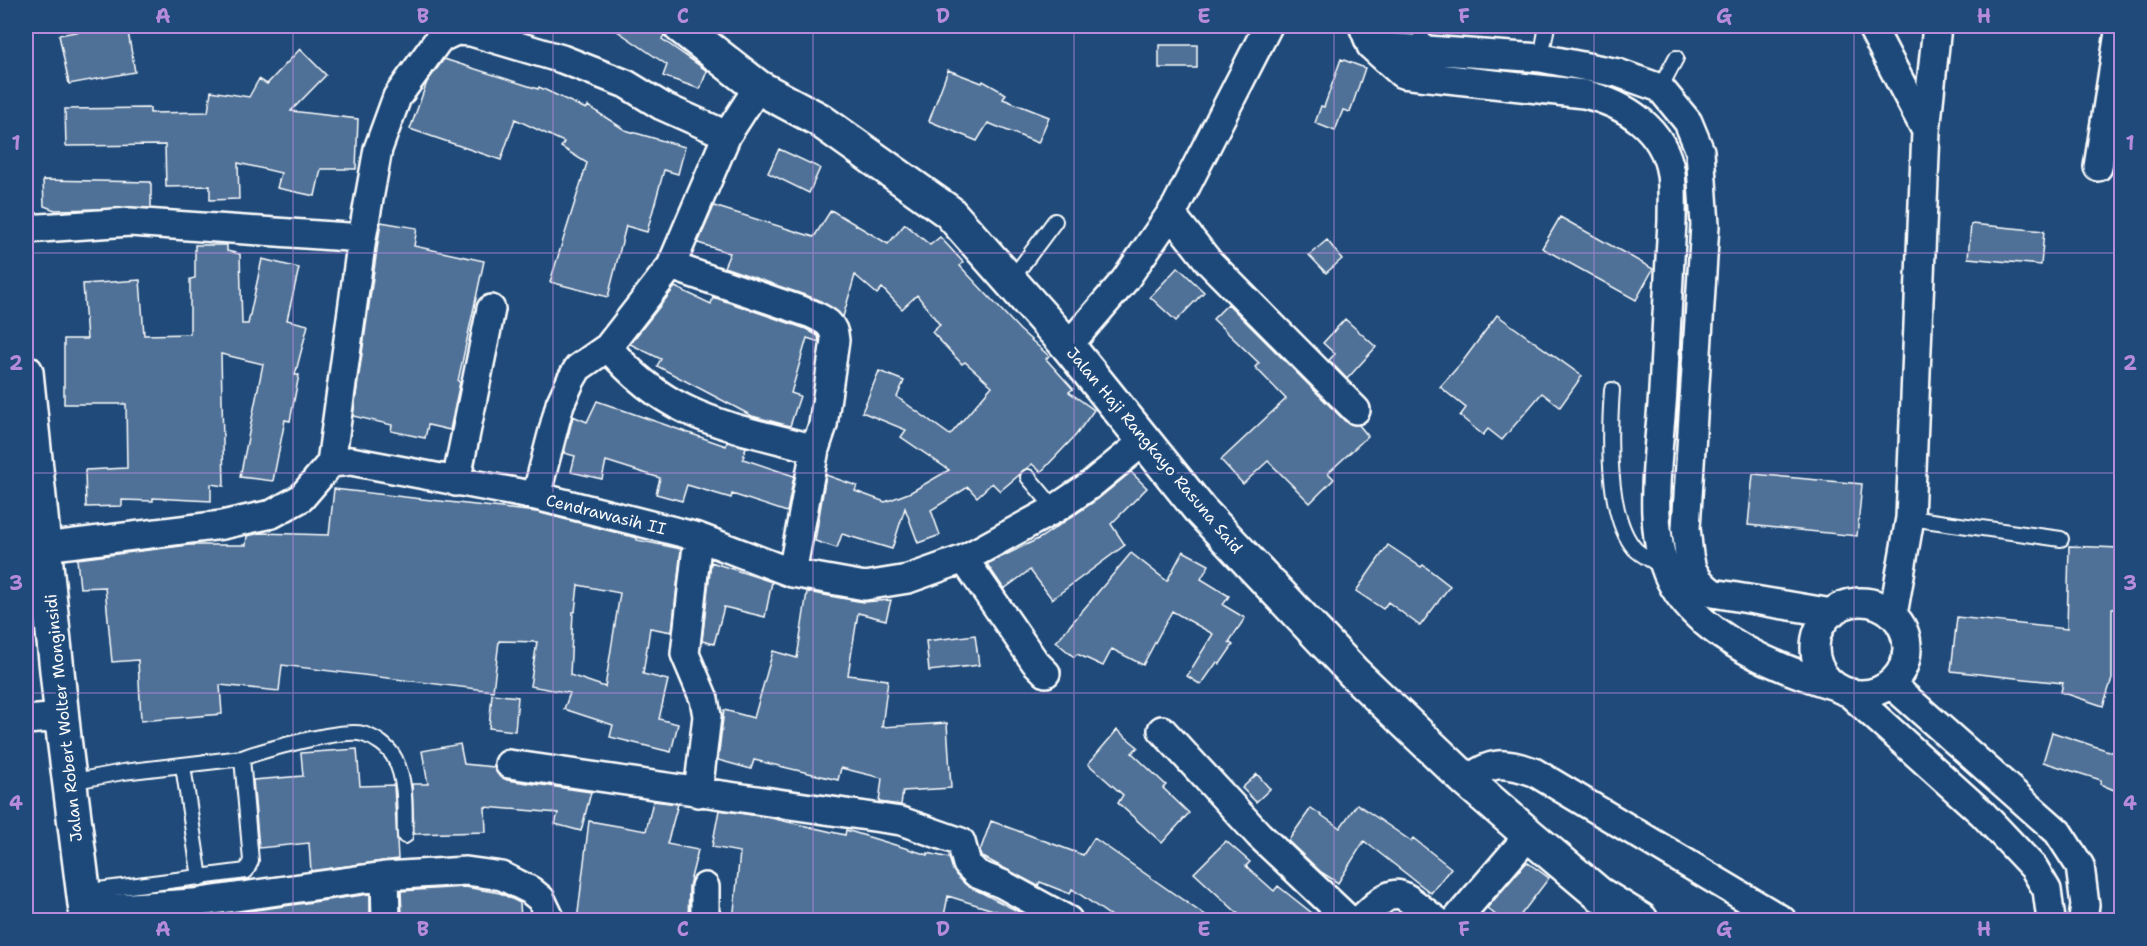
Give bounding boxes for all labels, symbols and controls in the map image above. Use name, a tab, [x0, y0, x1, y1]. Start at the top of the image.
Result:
text: A	[155, 3, 171, 29]
text: B	[417, 3, 429, 29]
text: C	[677, 3, 689, 29]
text: D	[936, 3, 950, 29]
text: E	[1197, 3, 1211, 29]
text: F	[1458, 3, 1470, 29]
text: G	[1716, 3, 1732, 29]
text: H	[1977, 3, 1991, 29]
text: 1	[11, 130, 21, 156]
text: 1	[2125, 130, 2135, 156]
street label: Jalan Haji Rangkayo Rasuna Said	[1062, 343, 1247, 558]
text: 2	[9, 350, 23, 376]
text: 2	[2123, 350, 2137, 376]
street label: Cendrawasih II	[544, 489, 668, 540]
text: 3	[9, 570, 23, 596]
text: 3	[2123, 570, 2137, 596]
street label: Jalan Robert Wolter Monginsidi	[40, 593, 87, 843]
text: 4	[9, 790, 23, 816]
text: 4	[2123, 790, 2137, 816]
text: A	[155, 916, 171, 942]
text: B	[417, 916, 429, 942]
text: C	[677, 916, 689, 942]
text: D	[936, 916, 950, 942]
text: E	[1197, 916, 1211, 942]
text: F	[1458, 916, 1470, 942]
text: G	[1716, 916, 1732, 942]
text: H	[1977, 916, 1991, 942]

